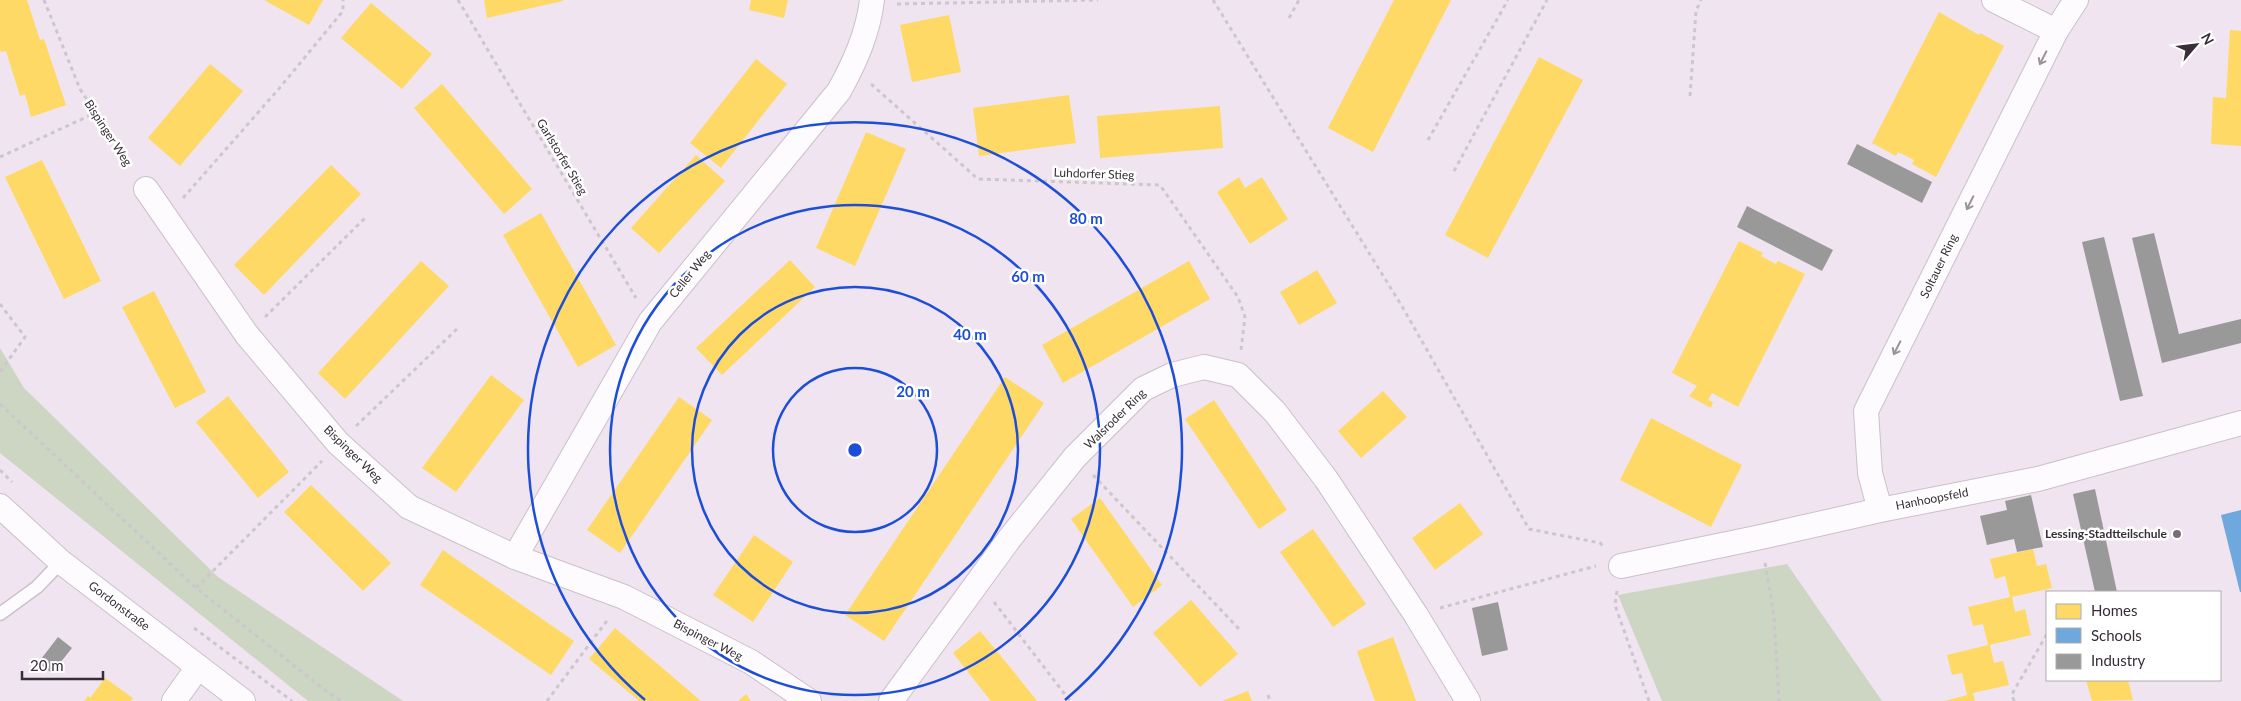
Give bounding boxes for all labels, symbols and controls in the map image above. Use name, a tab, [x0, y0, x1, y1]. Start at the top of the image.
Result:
north arrow	[2171, 20, 2221, 70]
text: N	[2198, 30, 2218, 47]
one-way arrow	[2038, 50, 2048, 65]
street label: Bispinger Weg	[81, 97, 135, 169]
street label: Garlstorfer Stieg	[534, 116, 591, 198]
street label: Luhdorfer Stieg	[1053, 165, 1135, 182]
one-way arrow	[1965, 195, 1974, 210]
text: 80 m	[1069, 209, 1103, 227]
street label: Soltauer Ring	[1917, 231, 1961, 300]
street label: Celler Weg	[666, 247, 714, 301]
text: 60 m	[1011, 267, 1045, 285]
text: 40 m	[953, 325, 987, 343]
one-way arrow	[1892, 340, 1901, 355]
text: 20 m	[896, 382, 930, 400]
street label: Walsroder Ring	[1081, 385, 1149, 452]
street label: Bispinger Weg	[321, 422, 386, 485]
centre of rings	[846, 441, 864, 459]
street label: Hanhoopsfeld	[1894, 484, 1970, 513]
place label: Lessing-Stadtteilschule	[2045, 526, 2168, 541]
marker: Lessing-Stadtteilschule	[2171, 528, 2183, 540]
street label: Gordonstraße	[86, 578, 153, 634]
legend	[2046, 591, 2221, 681]
text: Homes	[2091, 601, 2137, 619]
street label: Bispinger Weg	[671, 616, 745, 663]
text: Schools	[2091, 626, 2142, 644]
scale bar	[22, 648, 104, 680]
text: Industry	[2091, 651, 2146, 669]
text: 20 m	[30, 656, 64, 674]

